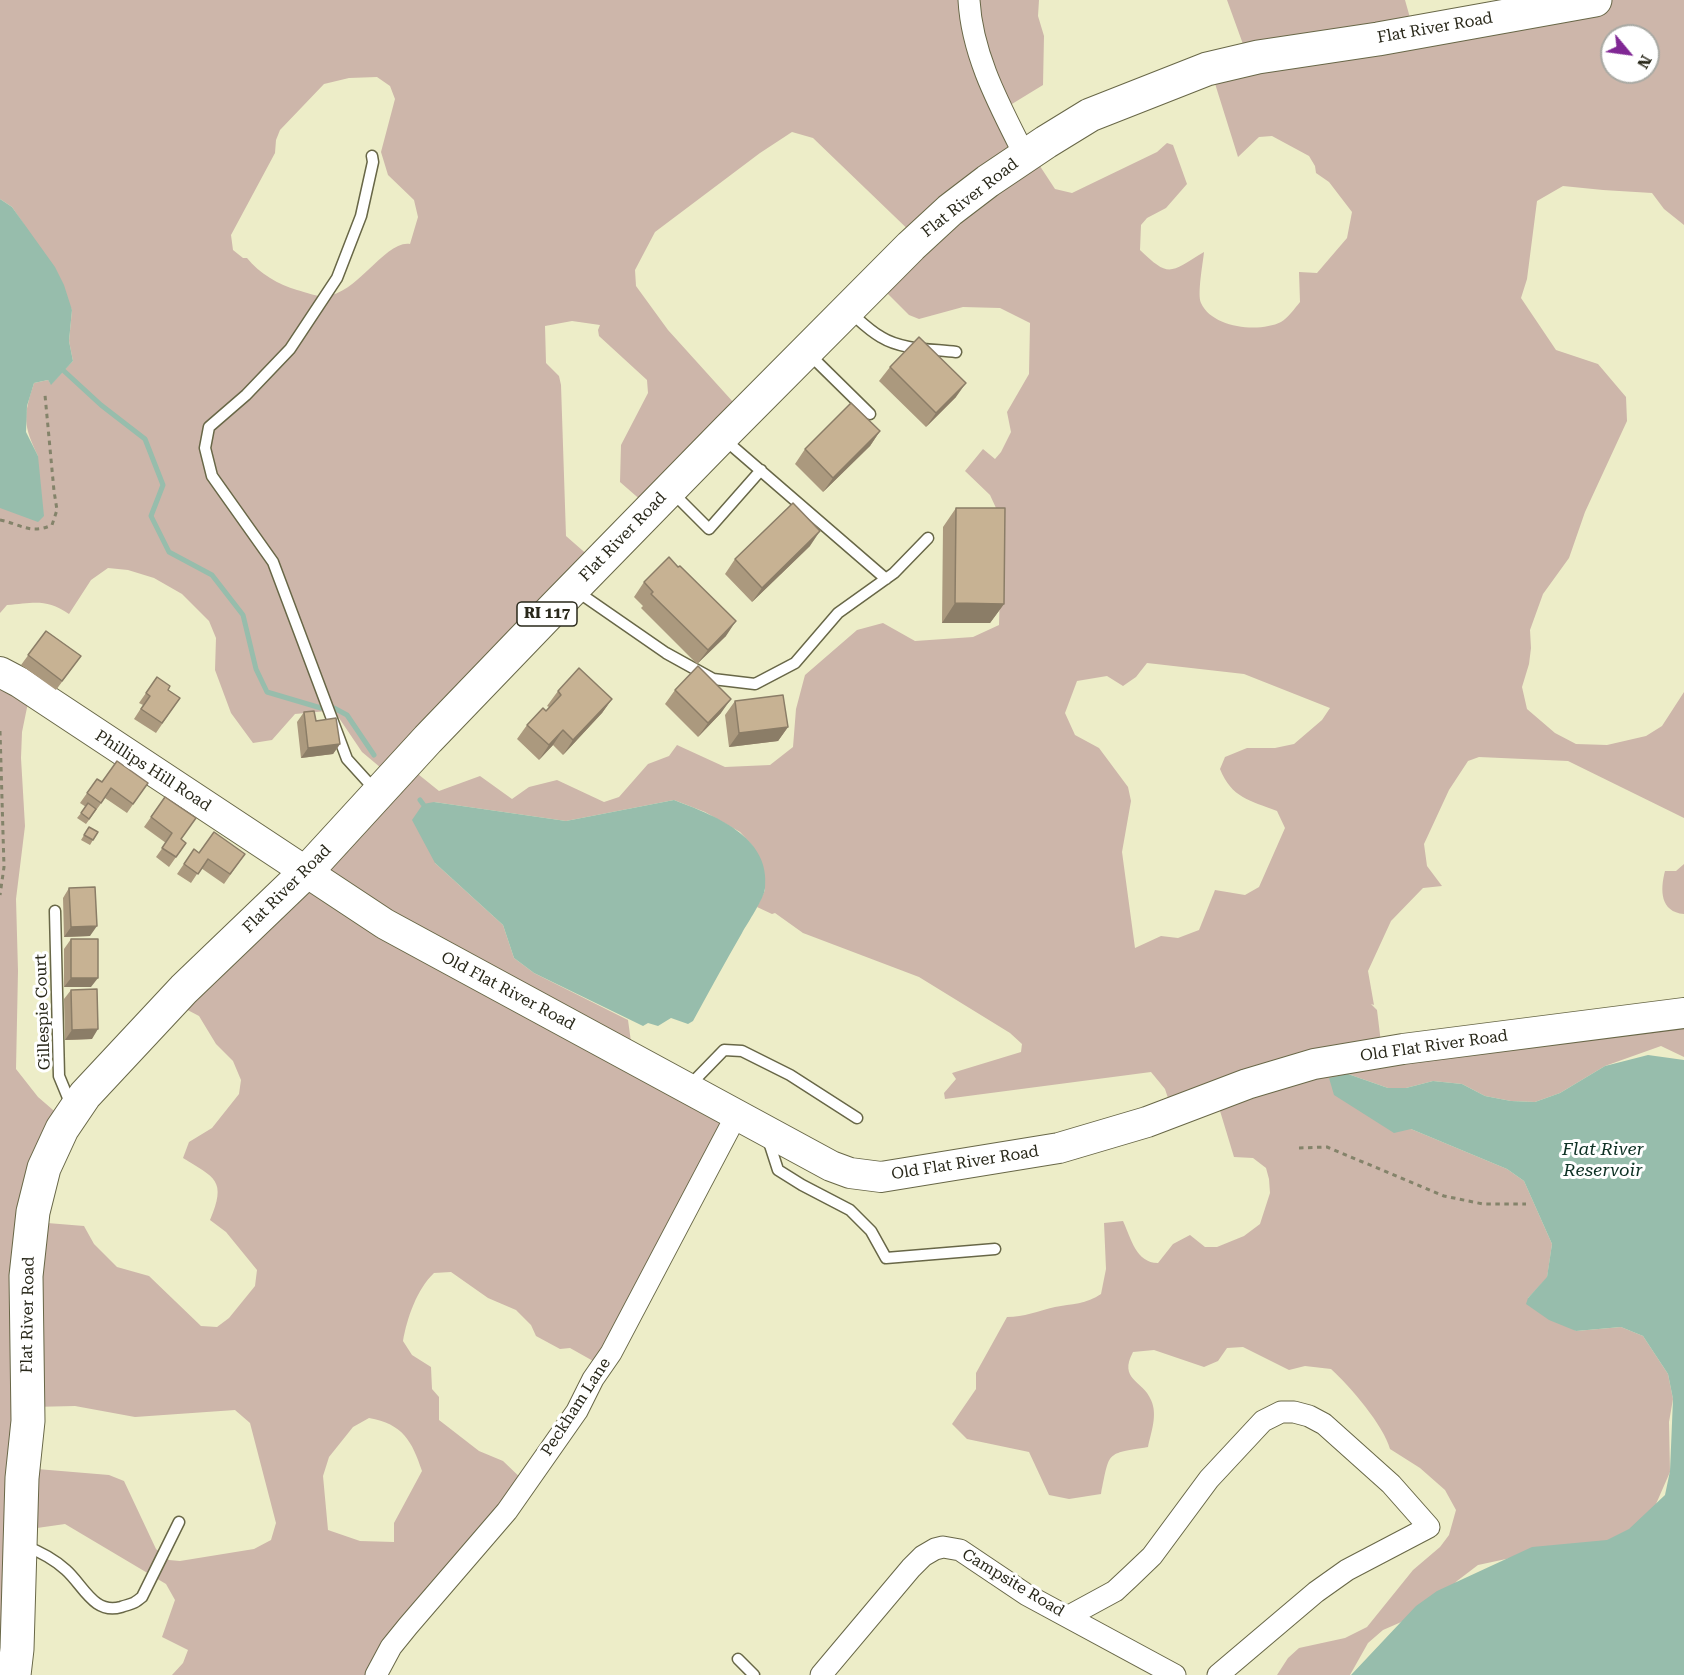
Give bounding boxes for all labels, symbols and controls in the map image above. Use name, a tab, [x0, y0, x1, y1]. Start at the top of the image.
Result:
street label: Flat River Road	[1376, 8, 1494, 48]
north arrow	[1600, 24, 1660, 84]
text: N	[1633, 52, 1656, 72]
street label: Flat River Road	[918, 154, 1022, 242]
street label: Flat River Road	[575, 488, 671, 586]
road number: RI 117	[517, 602, 577, 626]
street label: Phillips Hill Road	[91, 726, 215, 816]
street label: Flat River Road	[239, 841, 335, 937]
street label: Old Flat River Road	[438, 948, 578, 1034]
street label: Gillespie Court	[31, 954, 55, 1070]
street label: Old Flat River Road	[1359, 1026, 1509, 1066]
water label: Flat River Reservoir	[1562, 1139, 1644, 1182]
street label: Old Flat River Road	[890, 1142, 1040, 1184]
street label: Flat River Road	[17, 1256, 39, 1374]
street label: Peckham Lane	[537, 1354, 615, 1460]
street label: Campsite Road	[958, 1545, 1068, 1621]

